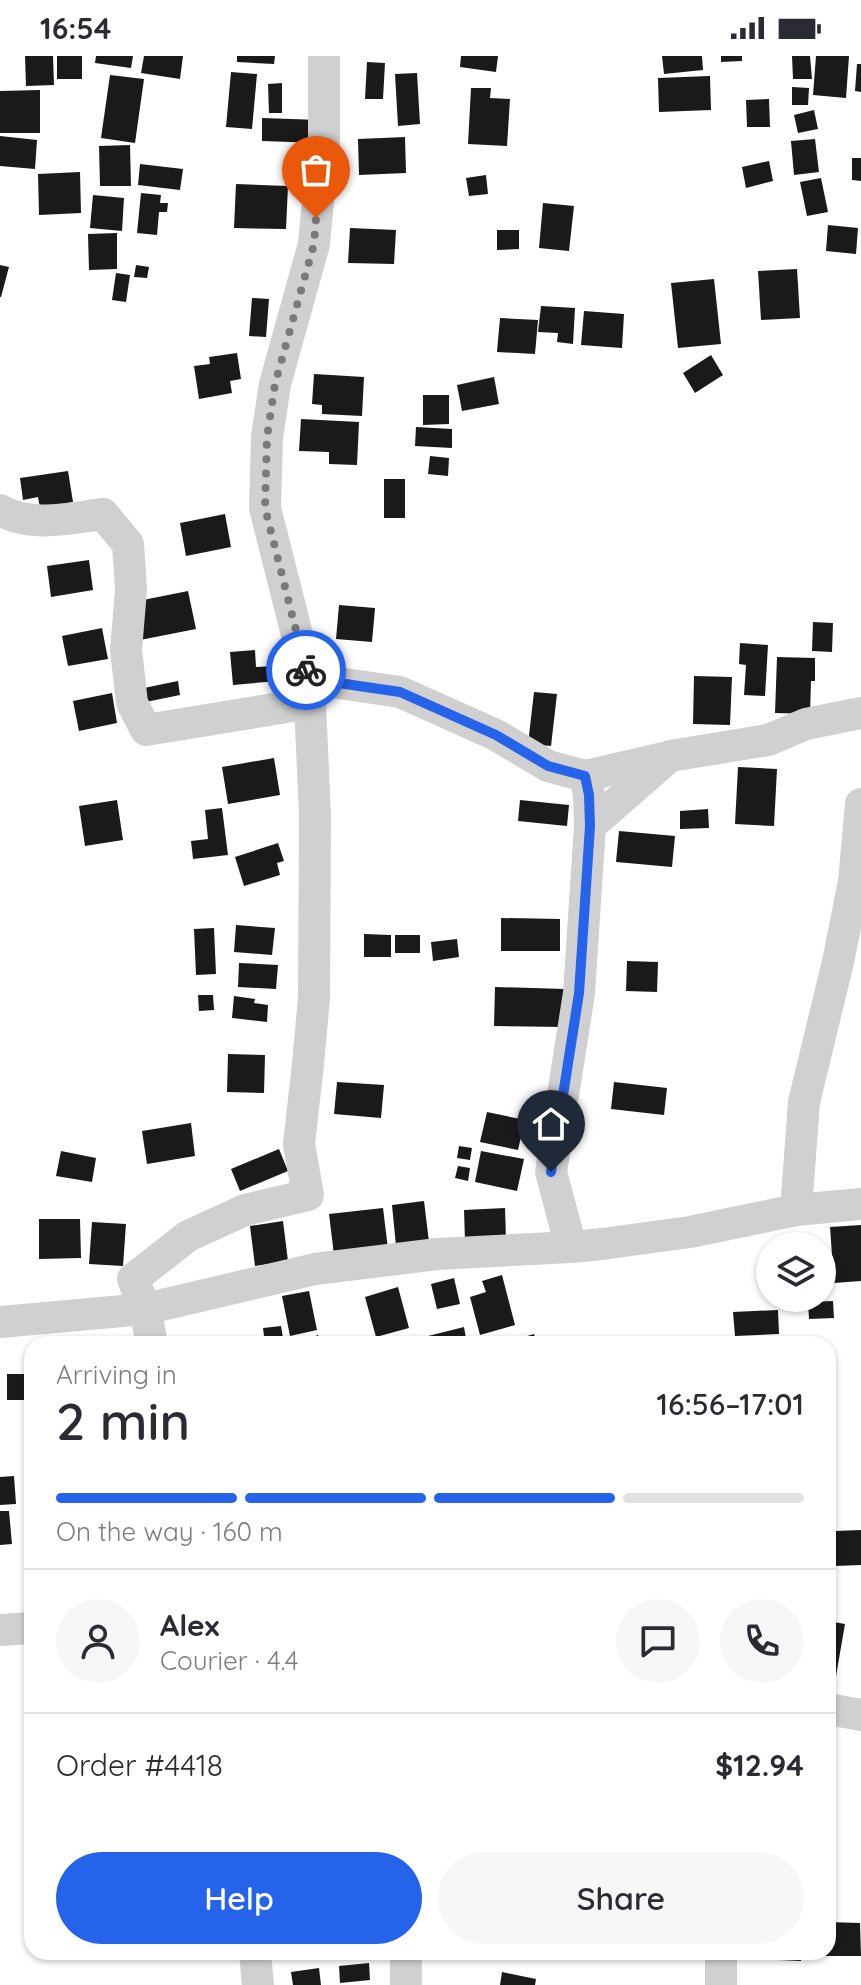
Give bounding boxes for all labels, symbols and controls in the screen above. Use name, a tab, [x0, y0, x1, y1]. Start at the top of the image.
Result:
text: 16:54	[40, 9, 111, 47]
pin	[282, 136, 350, 218]
icon: bag	[294, 148, 338, 192]
courier	[266, 630, 346, 710]
icon: bike	[284, 648, 328, 692]
pin	[517, 1090, 585, 1172]
icon: home	[529, 1102, 573, 1146]
map controls	[756, 1232, 836, 1312]
button: layers	[756, 1232, 836, 1312]
text: Arriving in	[56, 1358, 177, 1391]
text: 16:56–17:01	[657, 1385, 804, 1423]
text: 2 min	[56, 1388, 190, 1453]
text: On the way · 160 m	[56, 1515, 283, 1548]
button: person	[56, 1599, 140, 1683]
button: chat	[616, 1599, 700, 1683]
button: phone	[720, 1599, 804, 1683]
text: Alex	[160, 1606, 219, 1644]
text: Courier · 4.4	[160, 1644, 298, 1677]
text: Order #4418	[56, 1746, 223, 1784]
text: $12.94	[715, 1746, 804, 1784]
button: Help	[56, 1852, 422, 1944]
button: Share	[438, 1852, 804, 1944]

